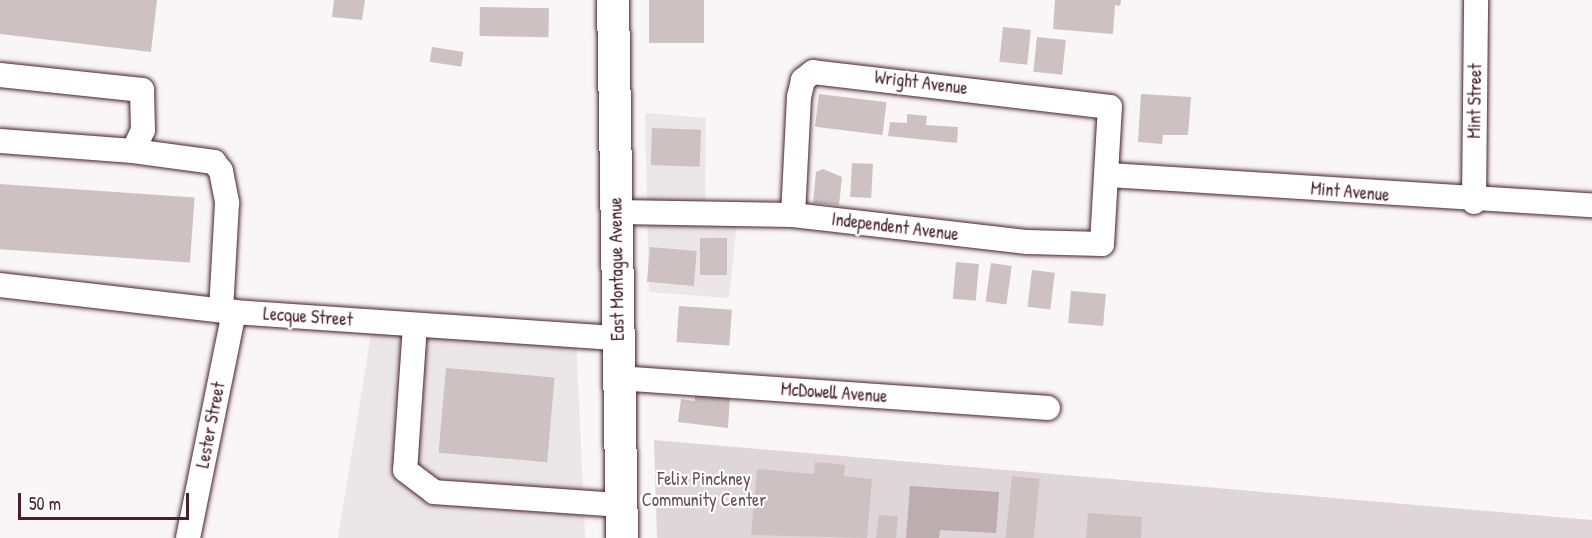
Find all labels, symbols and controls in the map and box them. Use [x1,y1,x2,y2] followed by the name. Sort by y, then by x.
[1464,63,1486,139] street label: Mint Street
[873,67,969,99] street label: Wright Avenue
[1310,178,1390,206] street label: Mint Avenue
[605,197,629,341] street label: East Montague Avenue
[830,208,960,246] street label: Independent Avenue
[263,303,353,331] street label: Lecque Street
[780,379,888,407] street label: McDowell Avenue
[192,380,230,470] street label: Lester Street
[642,469,766,512] park label: Felix Pinckney Community Center
[21,481,192,519] scale bar
[29,491,61,516] text: 50 m

